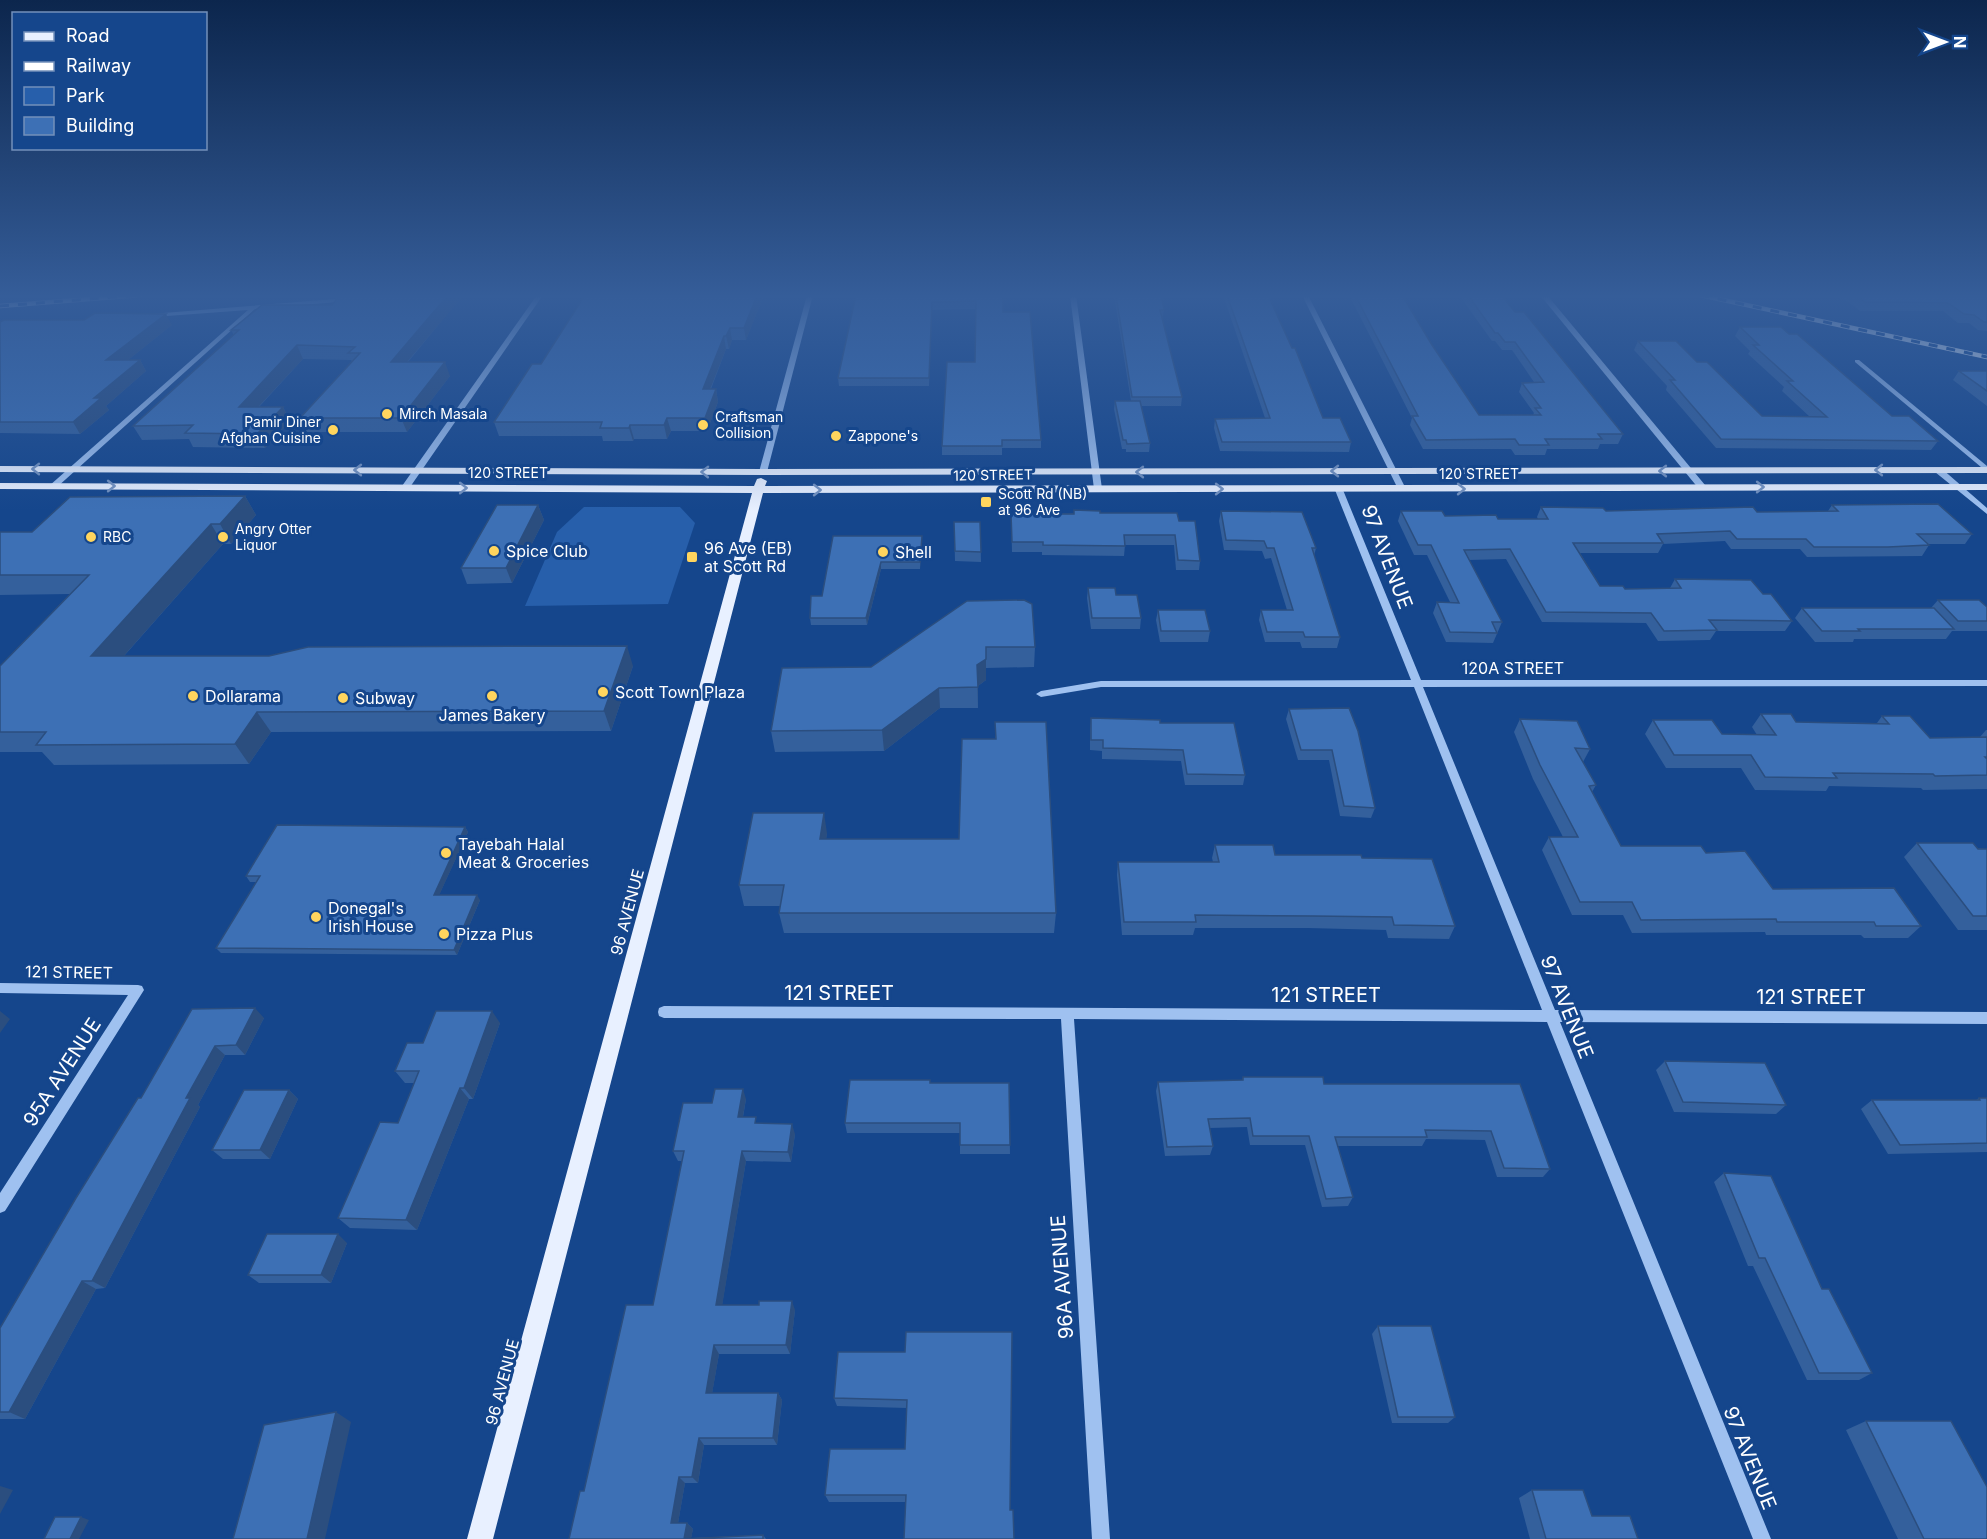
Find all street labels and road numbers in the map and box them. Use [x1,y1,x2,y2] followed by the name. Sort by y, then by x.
[468,464,548,481] street label: 120 STREET
[953,465,1033,484] street label: 120 STREET
[1439,465,1519,482] street label: 120 STREET
[1356,502,1418,612] street label: 97 AVENUE
[1462,658,1564,678] street label: 120A STREET
[606,867,648,957] street label: 96 AVENUE
[1535,952,1599,1062] street label: 97 AVENUE
[25,961,113,983] street label: 121 STREET
[784,981,894,1005] street label: 121 STREET
[1271,983,1381,1007] street label: 121 STREET
[1756,985,1866,1009] street label: 121 STREET
[18,1013,106,1131] street label: 95A AVENUE
[1046,1214,1078,1340] street label: 96A AVENUE
[481,1337,523,1427] street label: 96 AVENUE
[1718,1403,1782,1513] street label: 97 AVENUE

